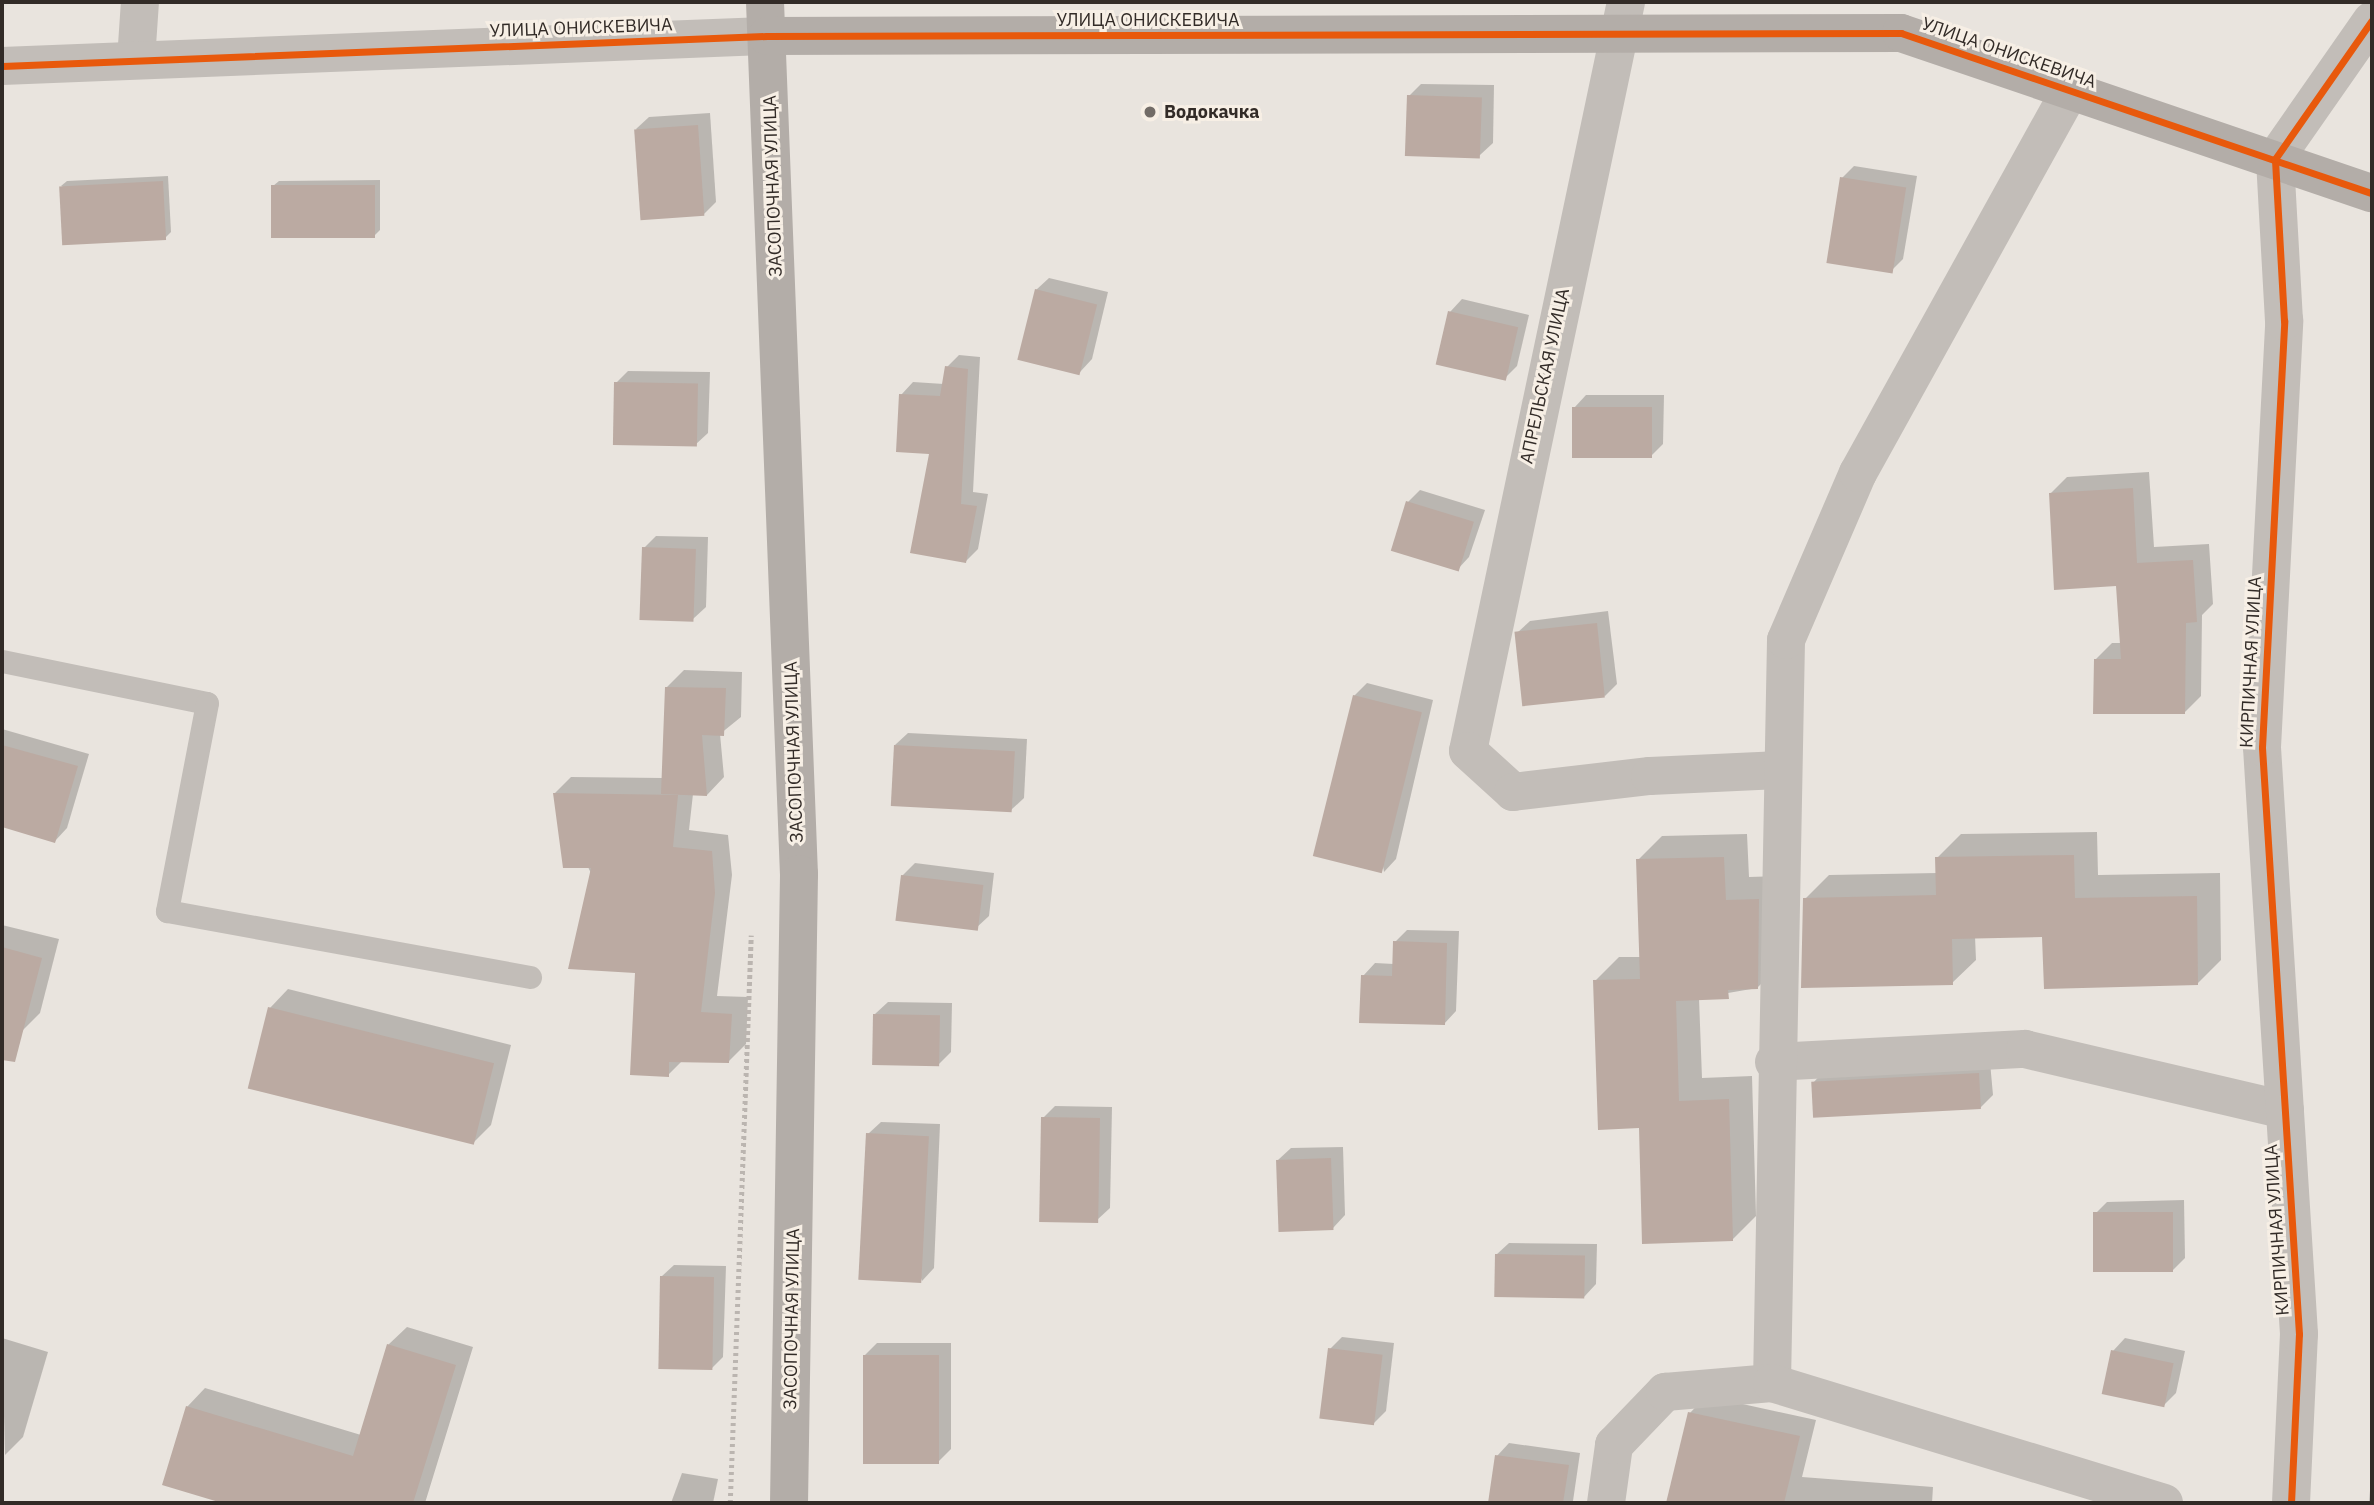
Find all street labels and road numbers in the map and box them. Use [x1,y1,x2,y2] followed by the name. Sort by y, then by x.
[1056,9,1240,31] street label: УЛИЦА ОНИСКЕВИЧА
[1919,13,2099,93] street label: УЛИЦА ОНИСКЕВИЧА
[489,14,673,42] street label: УЛИЦА ОНИСКЕВИЧА
[759,95,787,277] street label: ЗАСОПОЧНАЯ УЛИЦА
[1516,286,1574,466] street label: АПРЕЛЬСКАЯ УЛИЦА
[2236,576,2266,748] street label: КИРПИЧНАЯ УЛИЦА
[780,661,808,843] street label: ЗАСОПОЧНАЯ УЛИЦА
[2260,1143,2294,1317] street label: КИРПИЧНАЯ УЛИЦА
[780,1228,804,1410] street label: ЗАСОПОЧНАЯ УЛИЦА

